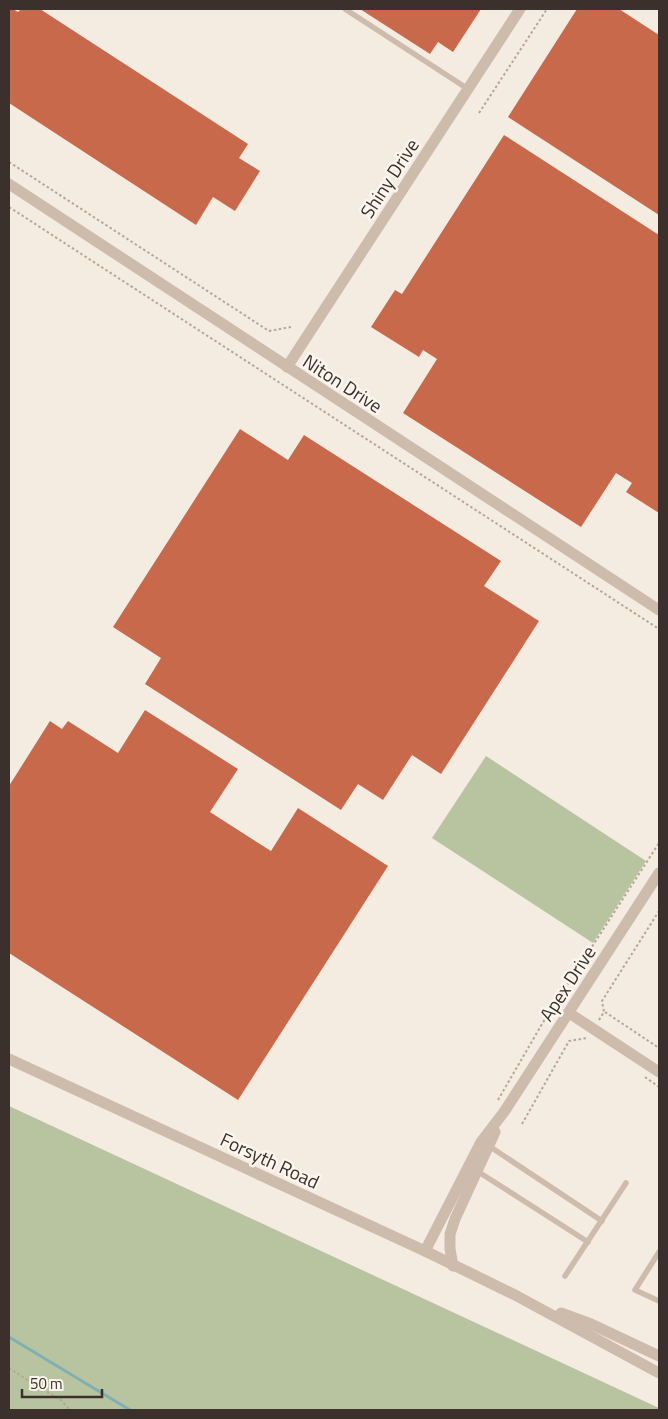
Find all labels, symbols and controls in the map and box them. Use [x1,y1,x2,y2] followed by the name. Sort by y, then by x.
[352,133,426,223] street label: Shiny Drive
[298,346,388,420] street label: Niton Drive
[532,939,602,1027] street label: Apex Drive
[216,1124,324,1196] street label: Forsyth Road
[22,1366,102,1398] scale bar
[30,1372,63,1395] text: 50 m

